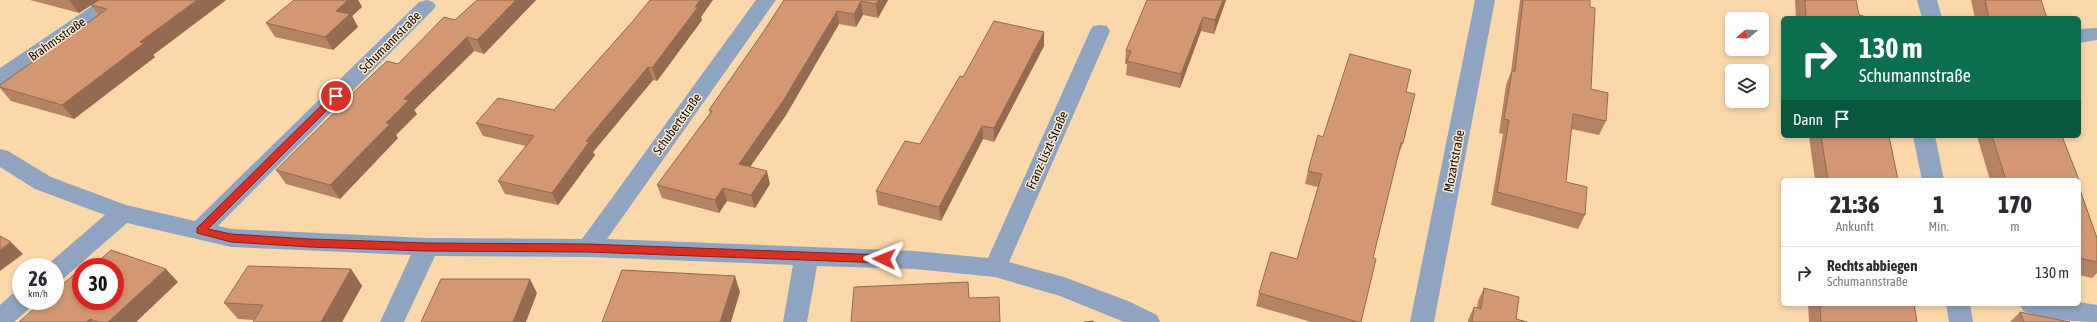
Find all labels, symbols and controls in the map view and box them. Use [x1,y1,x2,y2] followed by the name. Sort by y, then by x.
[356,8,424,76] street label: Schumannstraße
[1725,12,1769,56] north arrow
[1725,12,1769,108] map controls
[26,14,88,64] street label: Brahmsstraße
[1793,32,1845,84] icon: right
[1859,32,1922,64] text: 130 m
[1725,64,1769,108] button: layers
[1859,65,1971,86] text: Schumannstraße
[319,79,353,113] pin
[325,85,347,107] icon: arrive
[650,90,704,158] street label: Schubertstraße
[1831,108,1853,130] icon: arrive
[1023,109,1071,191] street label: Franz-Liszt-Straße
[1793,111,1823,128] text: Dann
[1441,129,1467,193] street label: Mozartstraße
[1830,191,1880,218] text: 21:36
[1933,191,1944,218] text: 1
[1998,191,2032,218] text: 170
[1836,219,1874,234] text: Ankunft
[1929,219,1949,234] text: Min.
[2010,219,2020,234] text: m
[863,238,905,280] position arrow
[1827,257,1917,274] text: Rechts abbiegen
[72,258,124,310] speed limit sign: 30
[1793,262,1815,284] icon: right
[2035,264,2069,281] text: 130 m
[29,267,47,290] text: 26
[1827,274,1908,289] text: Schumannstraße
[28,288,48,299] text: km/h

